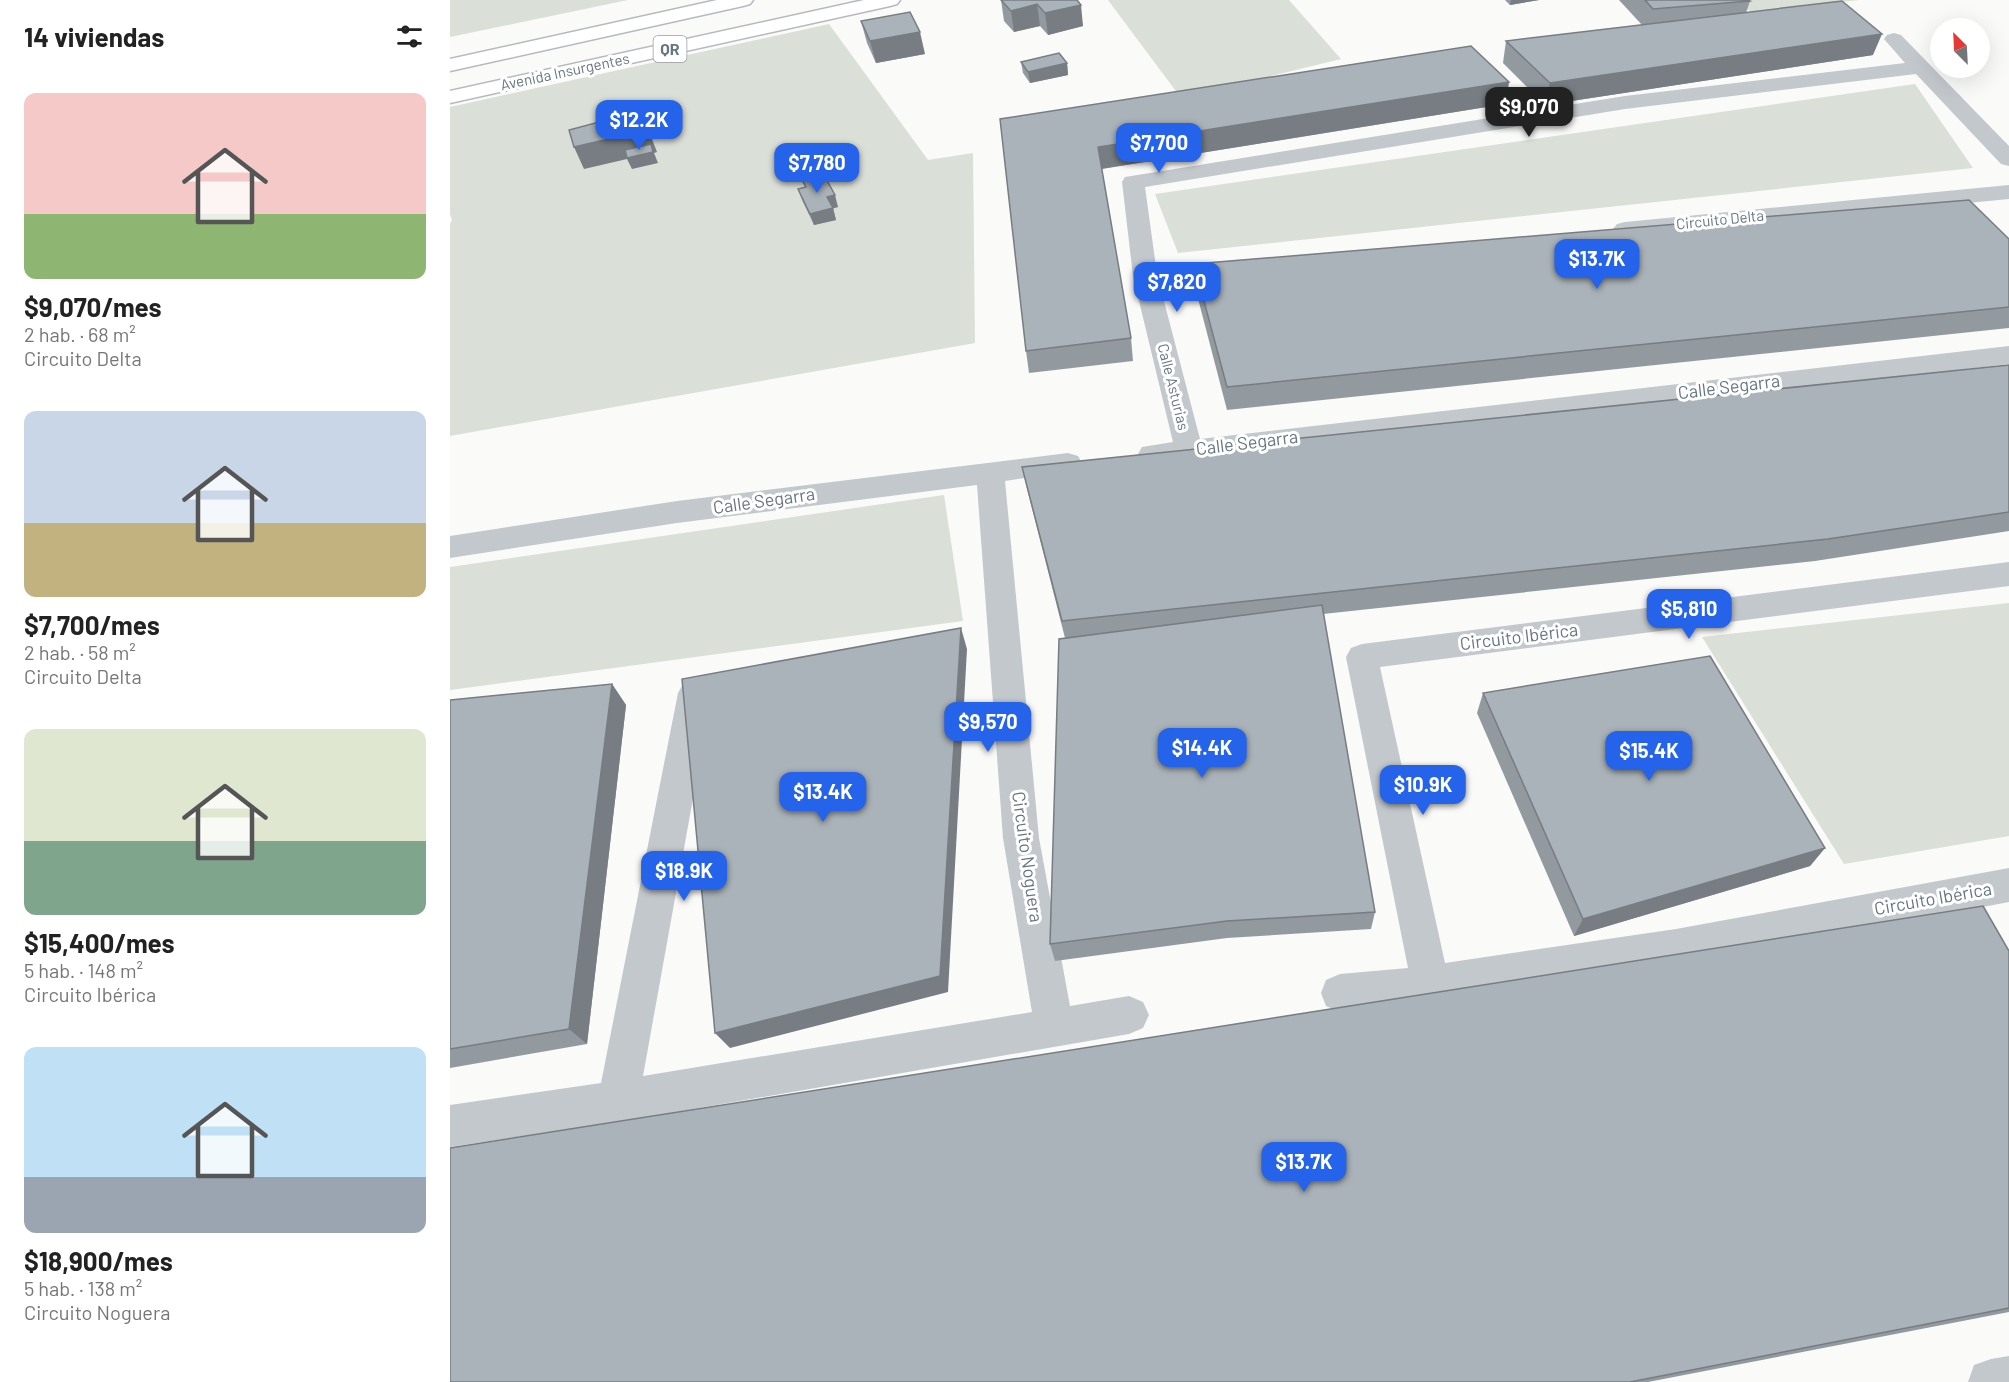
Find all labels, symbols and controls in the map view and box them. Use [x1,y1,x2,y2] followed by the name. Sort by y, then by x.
[1930,18,1990,78] north arrow
[1930,18,1990,78] map controls
[393,20,426,53] icon: filters
[24,21,164,52] text: 14 viviendas
[654,36,686,62] road number: QR
[499,49,631,93] street label: Avenida Insurgentes
[1480,87,1578,138] pin: $9,070
[1499,94,1559,118] text: $9,070
[590,100,688,151] pin: $12.2K
[610,107,668,131] text: $12.2K
[1110,123,1208,174] pin: $7,700
[1130,130,1188,154] text: $7,700
[171,132,279,240] icon: home
[768,143,866,194] pin: $7,780
[788,150,846,174] text: $7,780
[1675,205,1765,233] street label: Circuito Delta
[1548,239,1646,290] pin: $13.7K
[1568,246,1626,270] text: $13.7K
[1128,262,1226,313] pin: $7,820
[1148,269,1206,293] text: $7,820
[24,291,162,322] text: $9,070/mes
[24,322,136,346] text: 2 hab. · 68 m²
[1155,342,1193,432] street label: Calle Asturias
[24,346,142,370] text: Circuito Delta
[1677,369,1781,403] street label: Calle Segarra
[1195,425,1299,459] street label: Calle Segarra
[171,450,279,558] icon: home
[711,482,816,518] street label: Calle Segarra
[1640,589,1738,640] pin: $5,810
[1661,596,1717,620] text: $5,810
[24,609,160,640] text: $7,700/mes
[1459,618,1579,654] street label: Circuito Ibérica
[24,640,136,664] text: 2 hab. · 58 m²
[24,664,142,688] text: Circuito Delta
[939,702,1037,753] pin: $9,570
[958,709,1018,733] text: $9,570
[1153,728,1251,779] pin: $14.4K
[1600,731,1698,782] pin: $15.4K
[1172,735,1232,759] text: $14.4K
[1619,738,1679,762] text: $15.4K
[1374,765,1472,816] pin: $10.9K
[171,768,279,876] icon: home
[774,772,872,823] pin: $13.4K
[1394,772,1452,796] text: $10.9K
[793,779,853,803] text: $13.4K
[1008,790,1048,924] street label: Circuito Noguera
[635,851,733,902] pin: $18.9K
[655,858,713,882] text: $18.9K
[1872,877,1993,919] street label: Circuito Ibérica
[24,927,175,958] text: $15,400/mes
[24,958,143,982] text: 5 hab. · 148 m²
[24,982,156,1006] text: Circuito Ibérica
[171,1086,279,1194] icon: home
[1255,1142,1353,1193] pin: $13.7K
[1275,1149,1333,1173] text: $13.7K
[24,1245,173,1276] text: $18,900/mes
[24,1276,142,1300] text: 5 hab. · 138 m²
[24,1300,170,1324] text: Circuito Noguera

